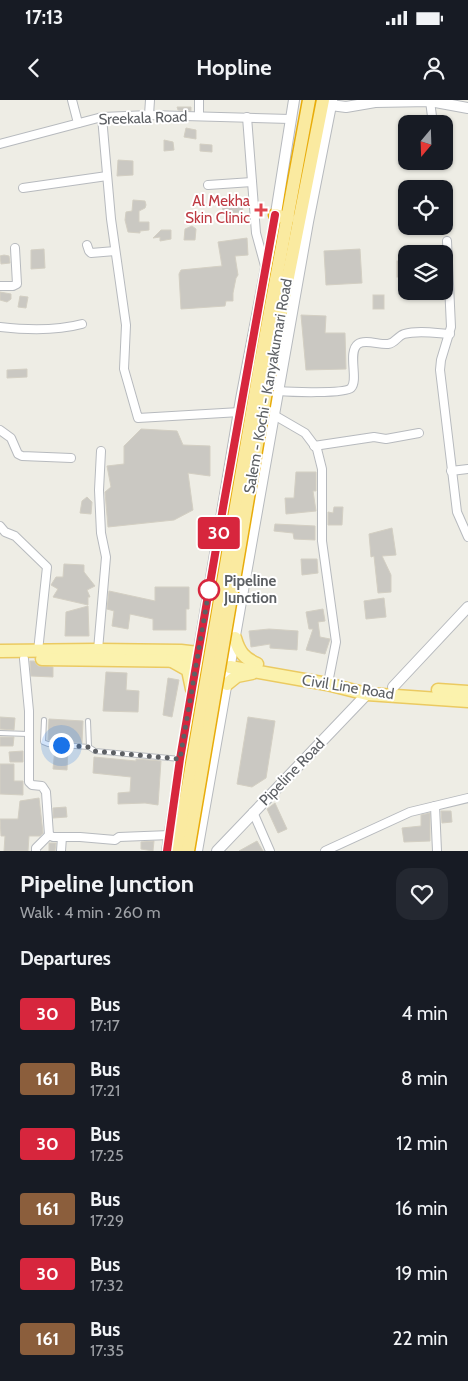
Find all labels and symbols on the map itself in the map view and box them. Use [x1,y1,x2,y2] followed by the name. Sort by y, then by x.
[98,107,188,129] street label: Sreekala Road
[398,115,452,170] north arrow
[185,192,251,227] place label: Al Mekha Skin Clinic
[254,203,268,217] marker: Al Mekha Skin Clinic
[240,277,296,495] street label: Salem - Kochi - Kanyakumari Road
[196,517,242,549] line badge: 30
[223,572,277,607] place label: Pipeline Junction
[198,579,220,601] marker: Pipeline Junction
[301,671,395,703] street label: Civil Line Road
[49,733,74,758] your location
[256,735,328,809] street label: Pipeline Road

